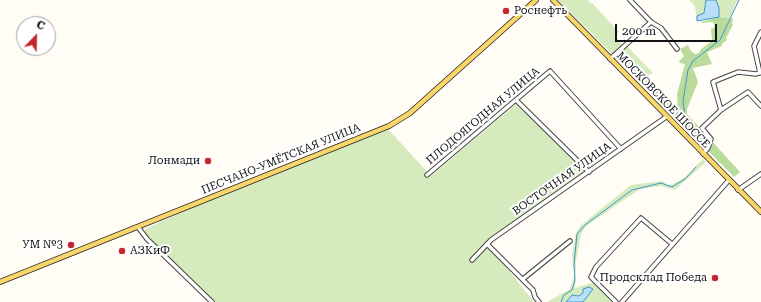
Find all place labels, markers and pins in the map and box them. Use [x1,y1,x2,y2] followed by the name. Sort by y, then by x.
[514,4,567,18] place label: Роснефть
[501,6,511,16] marker: Роснефть
[148,154,200,168] place label: Лонмади
[203,156,213,166] marker: Лонмади
[22,238,63,252] place label: УМ №3
[66,240,76,250] marker: УМ №3
[130,244,170,258] place label: АЗКиФ
[117,246,127,256] marker: АЗКиФ
[600,271,707,285] place label: Продсклад Победа
[710,273,720,283] marker: Продсклад Победа

